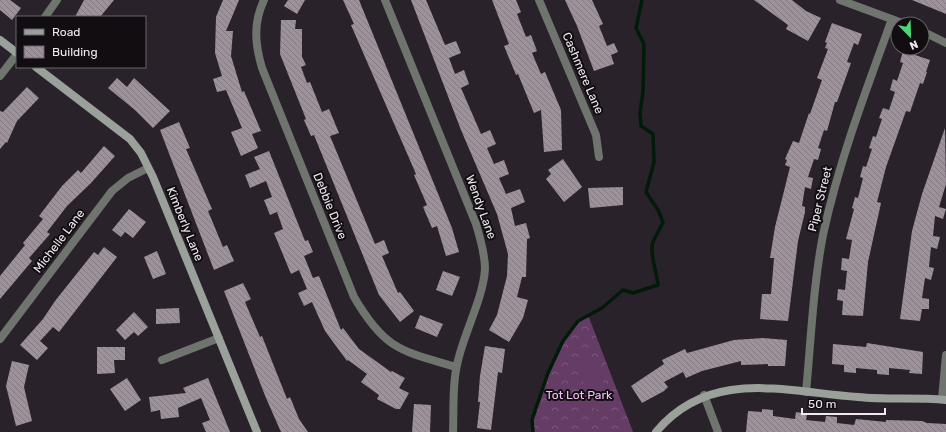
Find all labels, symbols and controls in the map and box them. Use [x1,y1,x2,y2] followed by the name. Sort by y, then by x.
[16,16,146,68] legend
[890,16,930,56] north arrow
[52,25,80,39] text: Road
[560,30,607,116] street label: Cashmere Lane
[907,37,920,52] text: N
[52,45,98,59] text: Building
[805,165,835,233] street label: Piper Street
[310,171,350,242] street label: Debbie Drive
[463,173,499,241] street label: Wendy Lane
[164,185,206,263] street label: Kimberly Lane
[31,206,88,276] street label: Michelle Lane
[546,388,613,402] park label: Tot Lot Park
[802,390,885,416] scale bar
[808,397,836,411] text: 50 m

